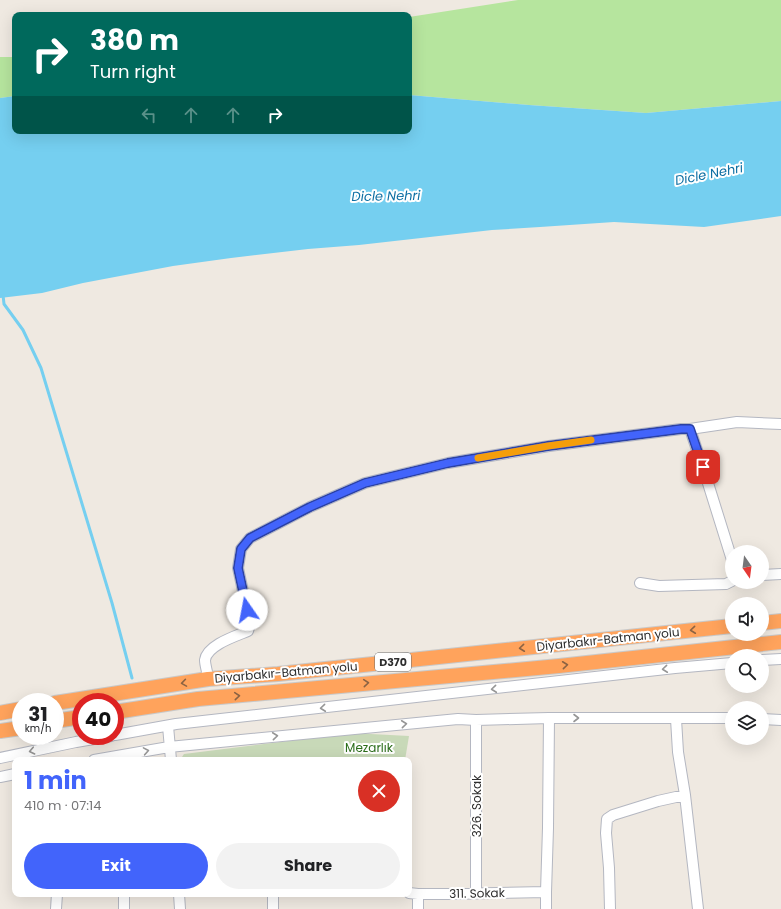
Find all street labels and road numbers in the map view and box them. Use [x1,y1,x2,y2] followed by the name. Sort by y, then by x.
[536,623,680,655] street label: Diyarbakır-Batman yolu
[375,653,411,671] road number: D370
[214,657,358,687] street label: Diyarbakır-Batman yolu
[468,774,485,837] street label: 326. Sokak
[449,884,506,902] street label: 311. Sokak

